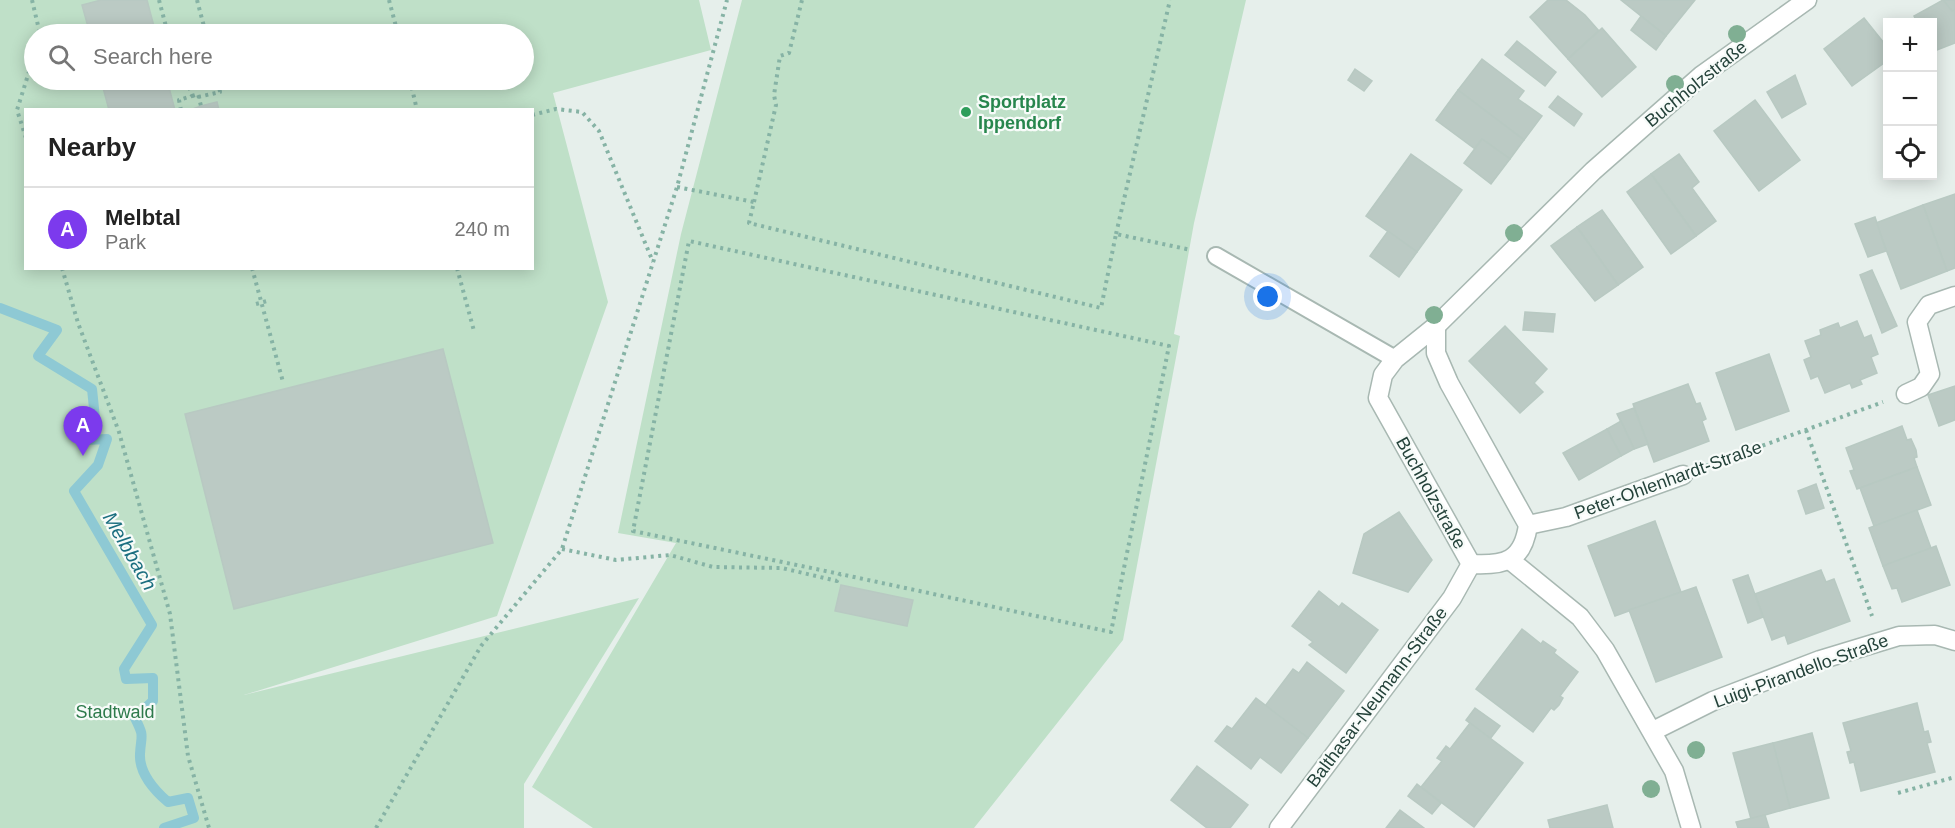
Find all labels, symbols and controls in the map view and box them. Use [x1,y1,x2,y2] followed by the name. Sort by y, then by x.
[1883,18,1937,180] map controls
[1883,18,1937,72] button: +
[24,24,534,90] search box
[1641,37,1751,131] street label: Buchholzstraße
[45,41,78,74] icon: search
[93,44,213,69] text: Search here
[1883,72,1937,126] button: −
[978,92,1066,133] place label: Sportplatz Ippendorf
[959,105,973,119] marker: Sportplatz Ippendorf
[1883,126,1937,180] button: locate
[48,132,136,162] text: Nearby
[105,205,181,230] text: Melbtal
[60,218,75,240] text: A
[454,218,510,240] text: 240 m
[105,231,146,253] text: Park
[1253,282,1282,311] your location
[64,406,103,456] pin: A
[1392,433,1470,553] street label: Buchholzstraße
[1572,437,1764,523] street label: Peter-Ohlenhardt-Straße
[99,508,161,594] water label: Melbbach
[1303,603,1451,791] street label: Balthasar-Neumann-Straße
[1711,630,1891,712] street label: Luigi-Pirandello-Straße
[75,702,155,722] park label: Stadtwald

